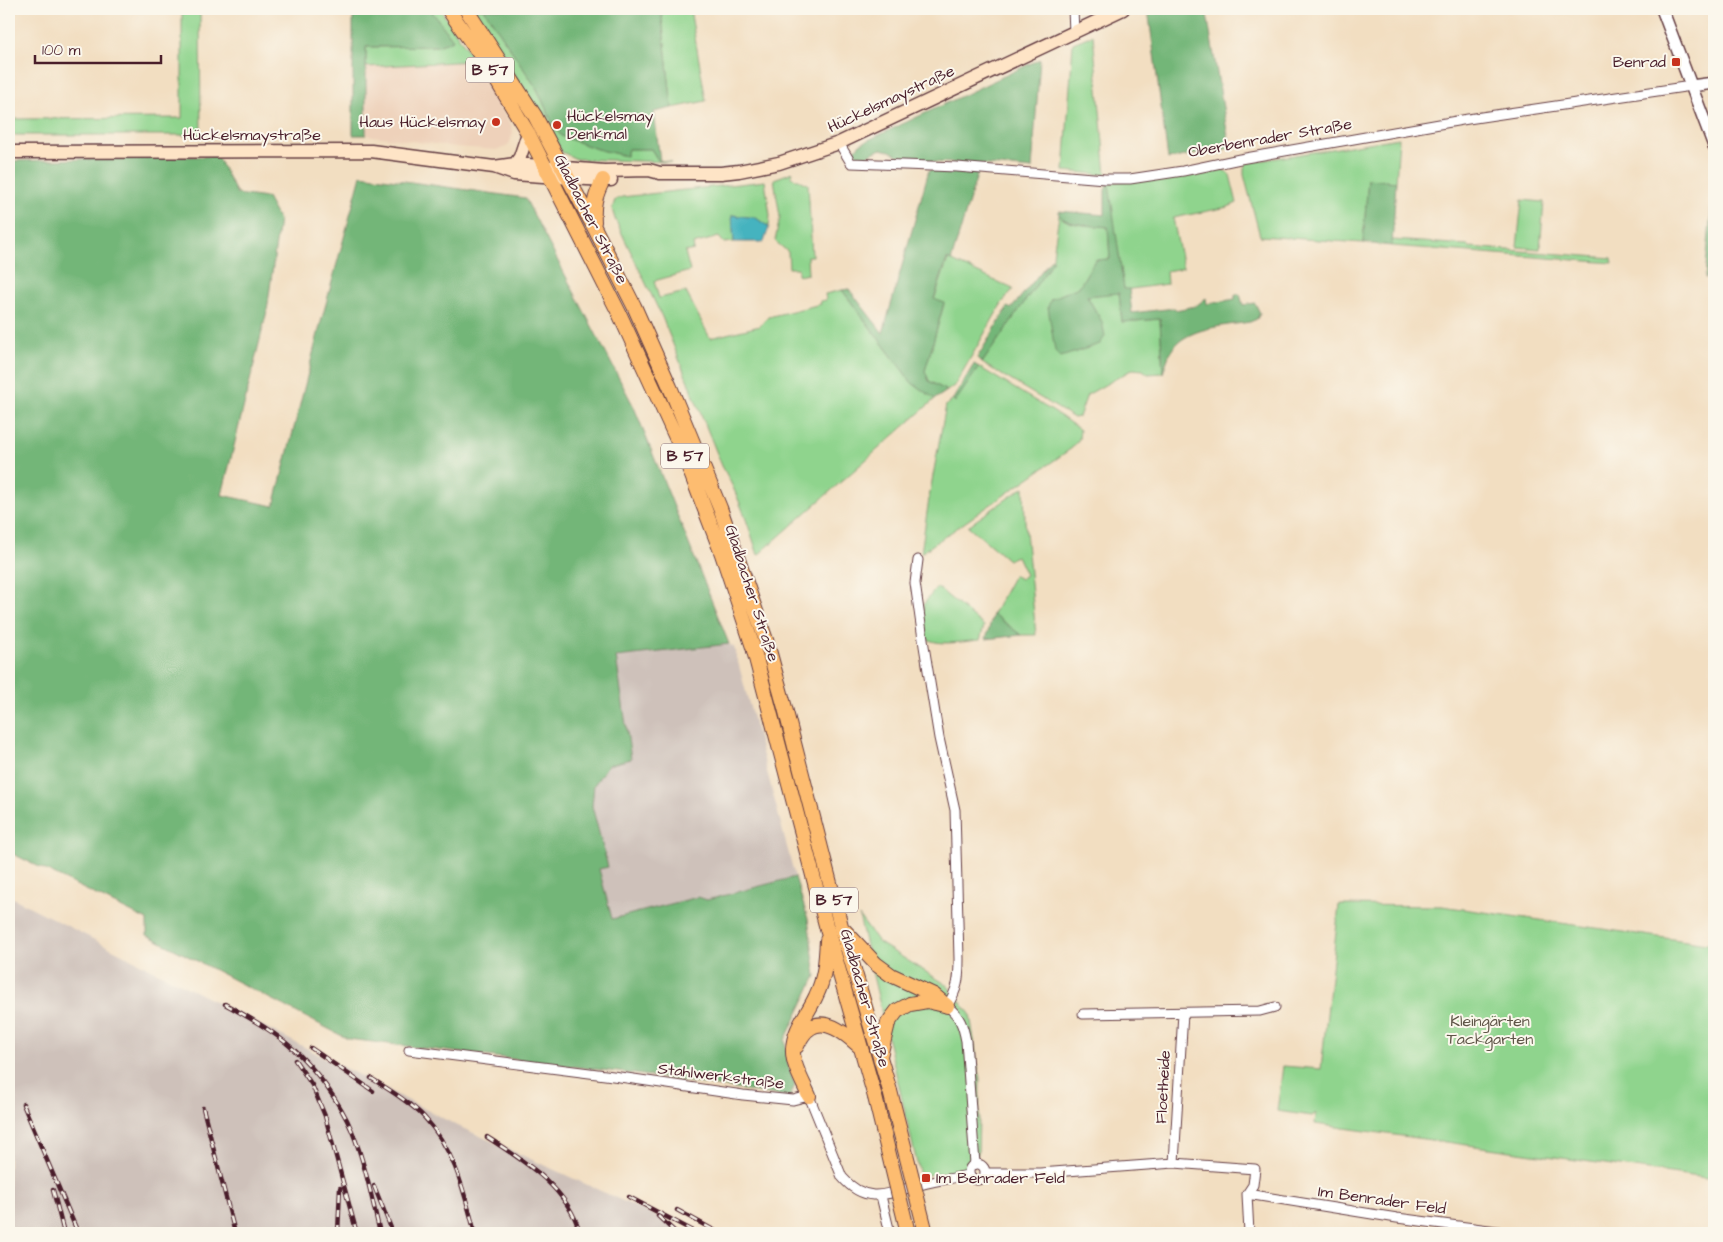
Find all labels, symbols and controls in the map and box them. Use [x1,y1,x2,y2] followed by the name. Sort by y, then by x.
[35,32,161,64] scale bar
[42,40,81,61] text: 100 m
[1613,51,1666,73] place label: Benrad
[1670,56,1682,68] marker: Benrad
[466,58,514,82] road number: B 57
[824,60,959,139] street label: Hückelsmaystraße
[567,105,654,145] place label: Hückelsmay Denkmal
[359,111,486,134] place label: Haus Hückelsmay
[1187,113,1354,163] street label: Oberbenrader Straße
[490,116,502,128] marker: Haus Hückelsmay
[551,119,563,131] marker: Hückelsmay Denkmal
[183,124,321,147] street label: Hückelsmaystraße
[549,150,633,288] street label: Gladbacher Straße
[661,444,709,468] road number: B 57
[719,522,785,665] street label: Gladbacher Straße
[810,888,858,912] road number: B 57
[835,926,895,1070] street label: Gladbacher Straße
[1447,1010,1533,1051] park label: Kleingärten Tackgarten
[1150,1049,1176,1124] street label: Floetheide
[657,1057,786,1095] street label: Stahlwerkstraße
[936,1167,1065,1189] place label: Im Benrader Feld
[920,1172,932,1184] marker: Im Benrader Feld
[1317,1180,1447,1220] street label: Im Benrader Feld

